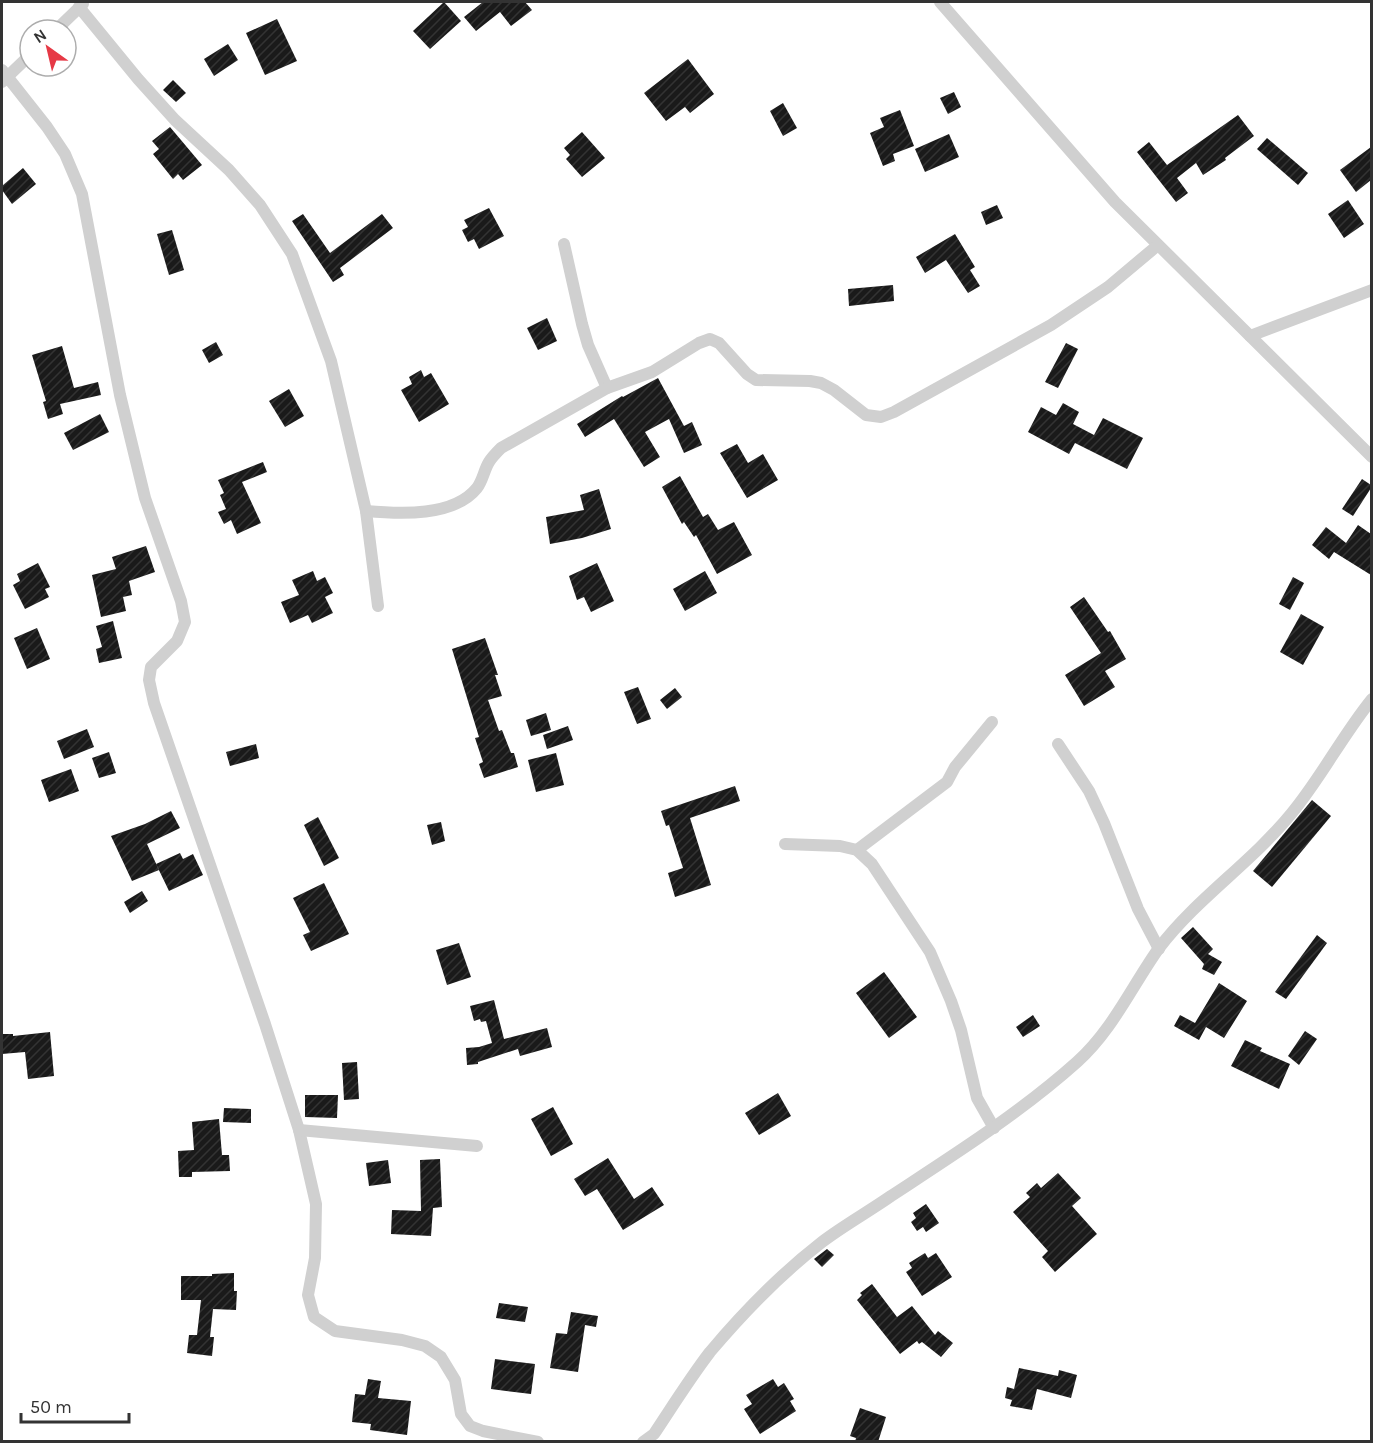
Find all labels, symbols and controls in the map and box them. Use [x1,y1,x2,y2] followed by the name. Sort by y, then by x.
[18,18,78,78] north arrow
[30,25,50,47] text: N
[21,1386,129,1424] scale bar
[30,1396,72,1418] text: 50 m

